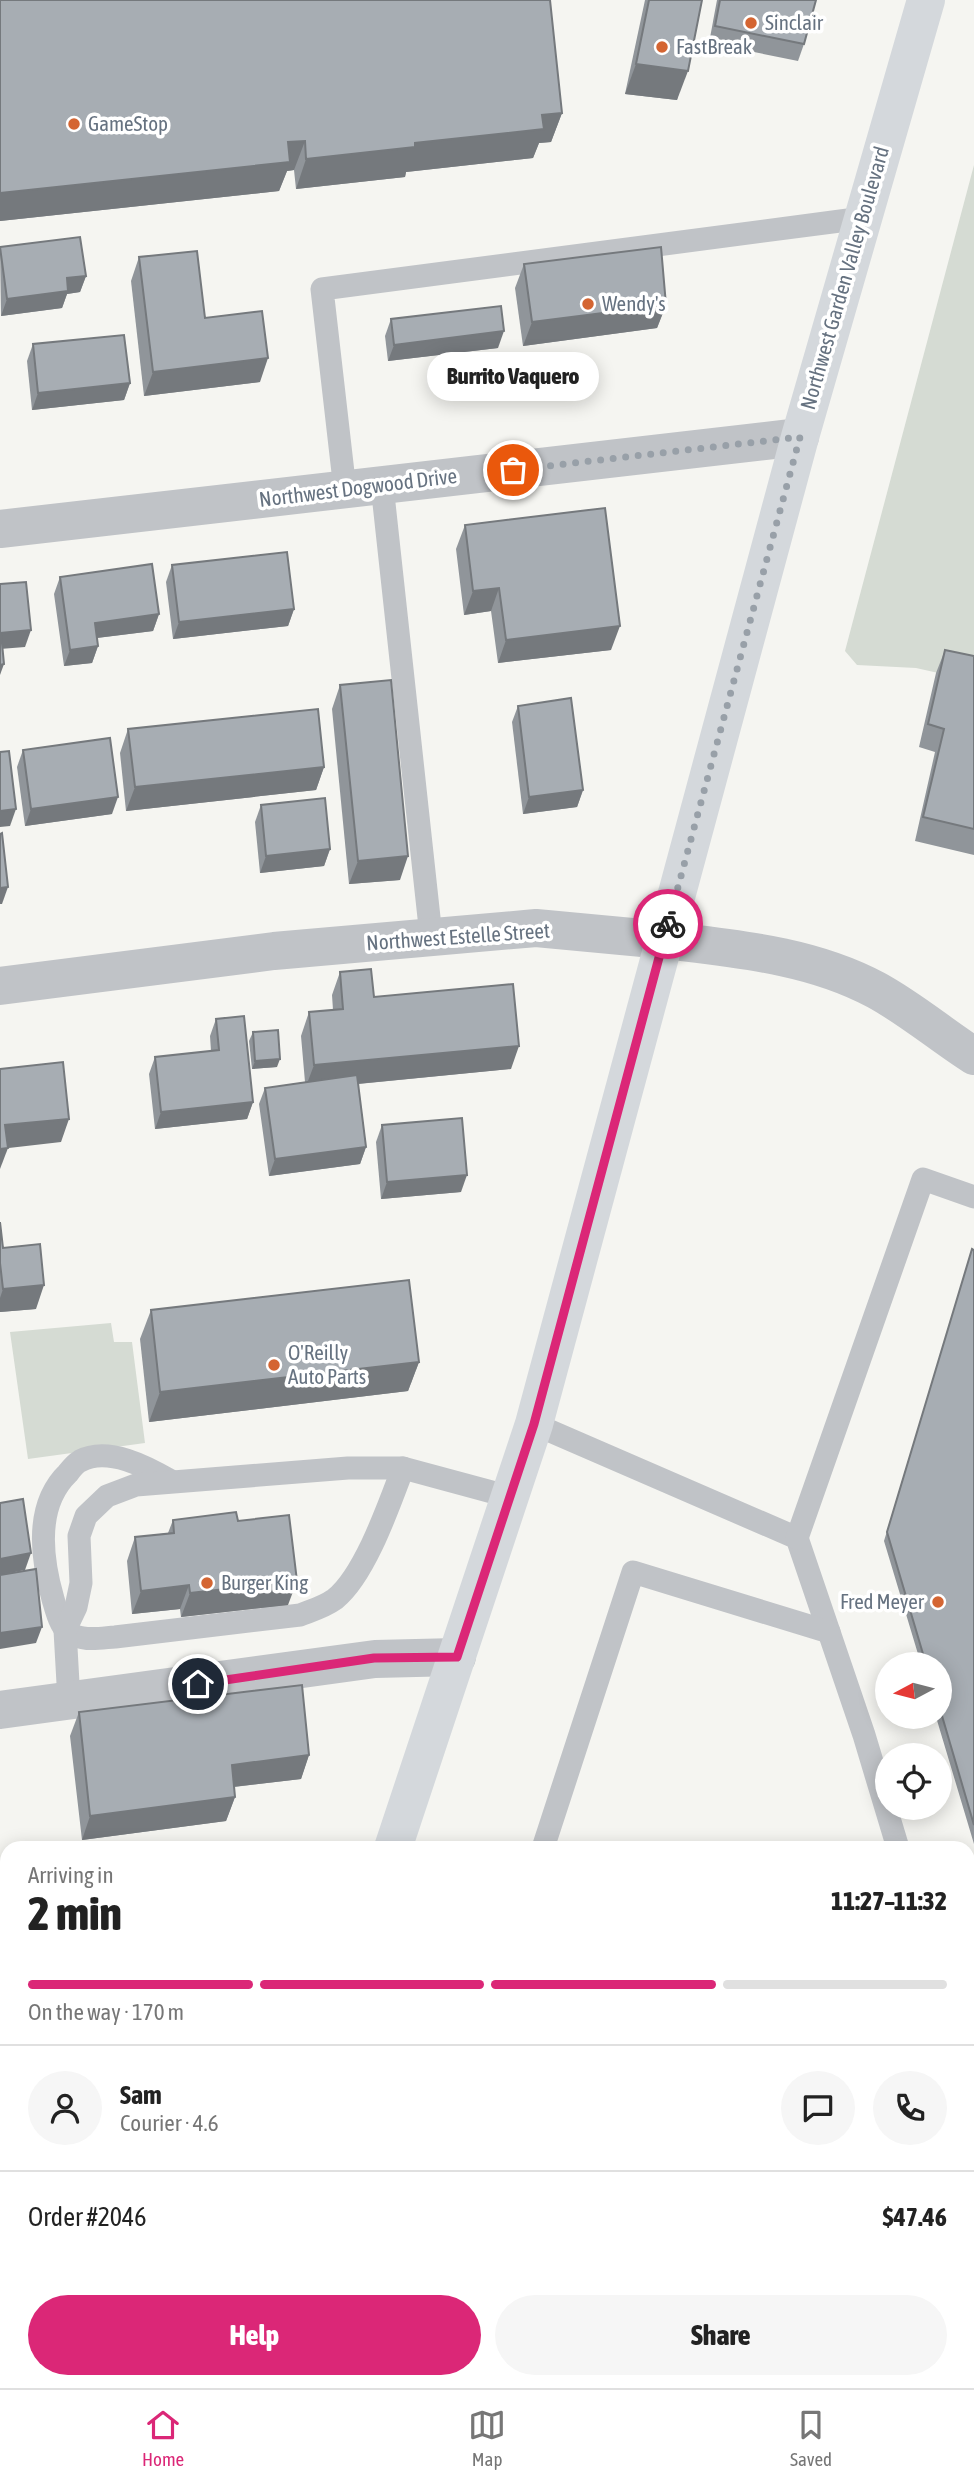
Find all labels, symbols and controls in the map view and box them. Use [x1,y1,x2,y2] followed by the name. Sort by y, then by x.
[765,10,824,34] place label: Sinclair
[743,15,759,31] marker: Sinclair
[676,34,752,58] place label: FastBreak
[654,39,670,55] marker: FastBreak
[88,111,168,135] place label: GameStop
[66,116,82,132] marker: GameStop
[795,143,893,412] street label: Northwest Garden Valley Boulevard
[602,291,666,315] place label: Wendy's
[580,296,596,312] marker: Wendy's
[427,351,599,400] callout: Burrito Vaquero
[447,363,579,389] text: Burrito Vaquero
[483,440,543,500] pin
[494,451,532,489] icon: bag
[258,463,458,511] street label: Northwest Dogwood Drive
[633,889,703,959] courier
[649,905,687,943] icon: bike
[365,918,550,954] street label: Northwest Estelle Street
[288,1340,366,1388] place label: O'Reilly Auto Parts
[266,1357,282,1373] marker: O'Reilly Auto Parts
[221,1570,308,1594] place label: Burger King
[199,1575,215,1591] marker: Burger King
[840,1589,925,1613] place label: Fred Meyer
[930,1594,946,1610] marker: Fred Meyer
[875,1652,952,1729] north arrow
[875,1652,952,1820] map controls
[168,1654,228,1714] pin
[179,1665,217,1703] icon: home
[875,1743,952,1820] button: locate
[28,1862,114,1888] text: Arriving in
[831,1886,947,1916] text: 11:27–11:32
[28,1887,122,1940] text: 2 min
[28,1999,184,2025] text: On the way · 170 m
[28,2071,102,2145] button: person
[781,2071,855,2145] button: chat
[873,2071,947,2145] button: phone
[120,2080,162,2110] text: Sam
[120,2110,219,2136] text: Courier · 4.6
[28,2202,147,2232] text: Order #2046
[883,2202,947,2232] text: $47.46
[28,2295,481,2375] button: Help
[495,2295,947,2375] button: Share
[142,2406,184,2470] tab: Home
[468,2406,506,2470] tab: Map
[790,2406,832,2470] tab: Saved

